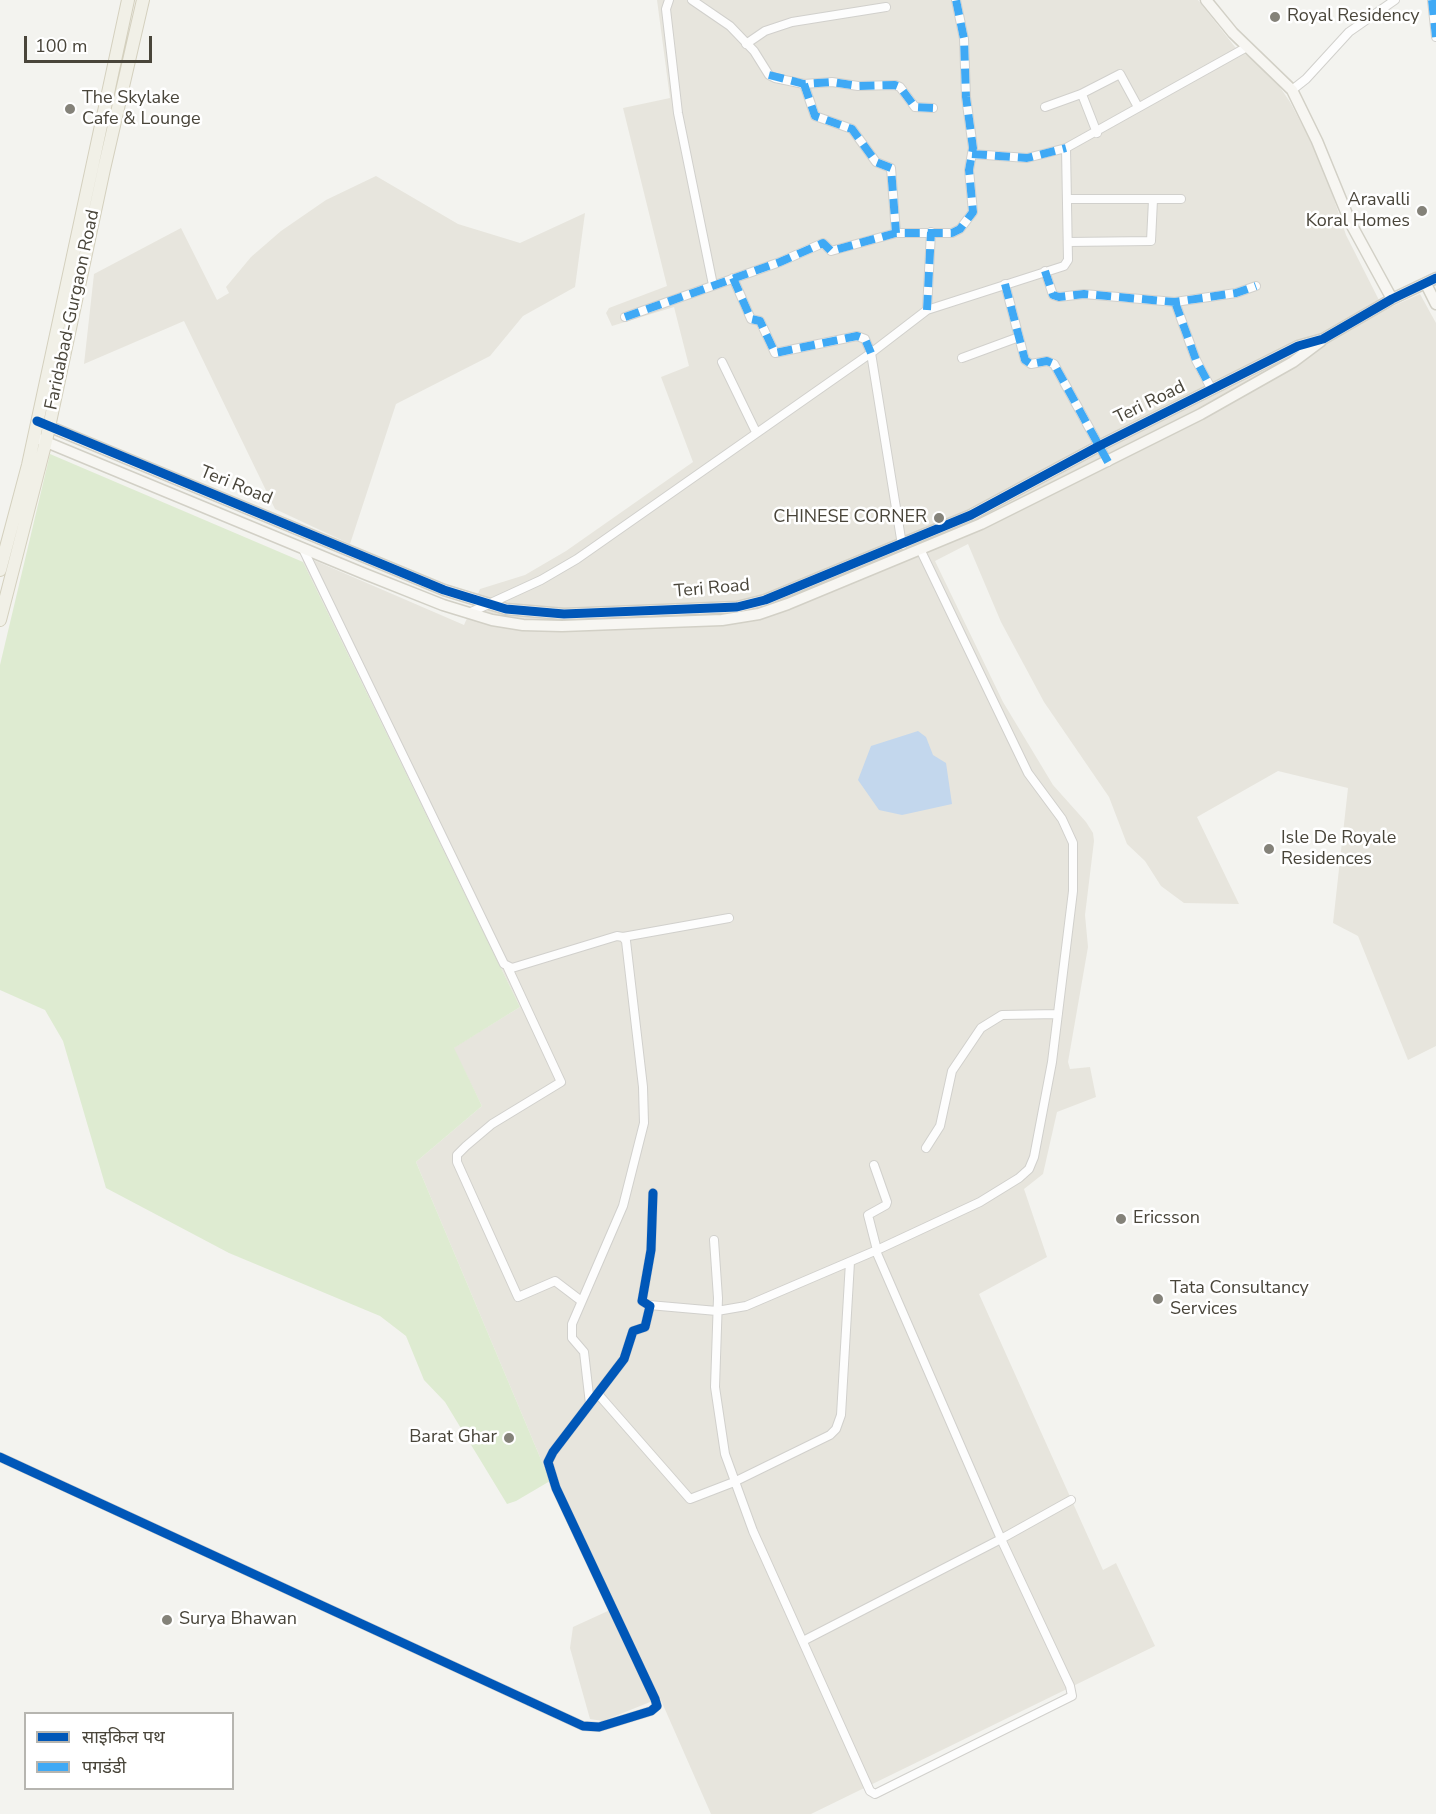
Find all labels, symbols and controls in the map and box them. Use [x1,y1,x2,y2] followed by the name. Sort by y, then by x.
[1287,6,1419,28] place label: Royal Residency
[1268,10,1282,24] marker: Royal Residency
[27,24,154,62] scale bar
[35,34,87,58] text: 100 m
[82,88,201,130] place label: The Skylake Cafe & Lounge
[63,102,77,116] marker: The Skylake Cafe & Lounge
[1306,190,1410,232] place label: Aravalli Koral Homes
[1415,204,1429,218] marker: Aravalli Koral Homes
[41,208,105,412] street label: Faridabad-Gurgaon Road
[1111,377,1189,429] street label: Teri Road
[197,462,275,510] street label: Teri Road
[773,507,927,529] place label: CHINESE CORNER
[932,511,946,525] marker: CHINESE CORNER
[673,575,751,603] street label: Teri Road
[1281,828,1396,870] place label: Isle De Royale Residences
[1262,842,1276,856] marker: Isle De Royale Residences
[1133,1208,1200,1230] place label: Ericsson
[1114,1212,1128,1226] marker: Ericsson
[1170,1278,1309,1320] place label: Tata Consultancy Services
[1151,1292,1165,1306] marker: Tata Consultancy Services
[409,1427,497,1449] place label: Barat Ghar
[502,1431,516,1445] marker: Barat Ghar
[179,1609,297,1631] place label: Surya Bhawan
[160,1613,174,1627] marker: Surya Bhawan
[24,1712,234,1790] legend
[82,1725,165,1749] text: साइकिल पथ
[82,1755,126,1779] text: पगडंडी

